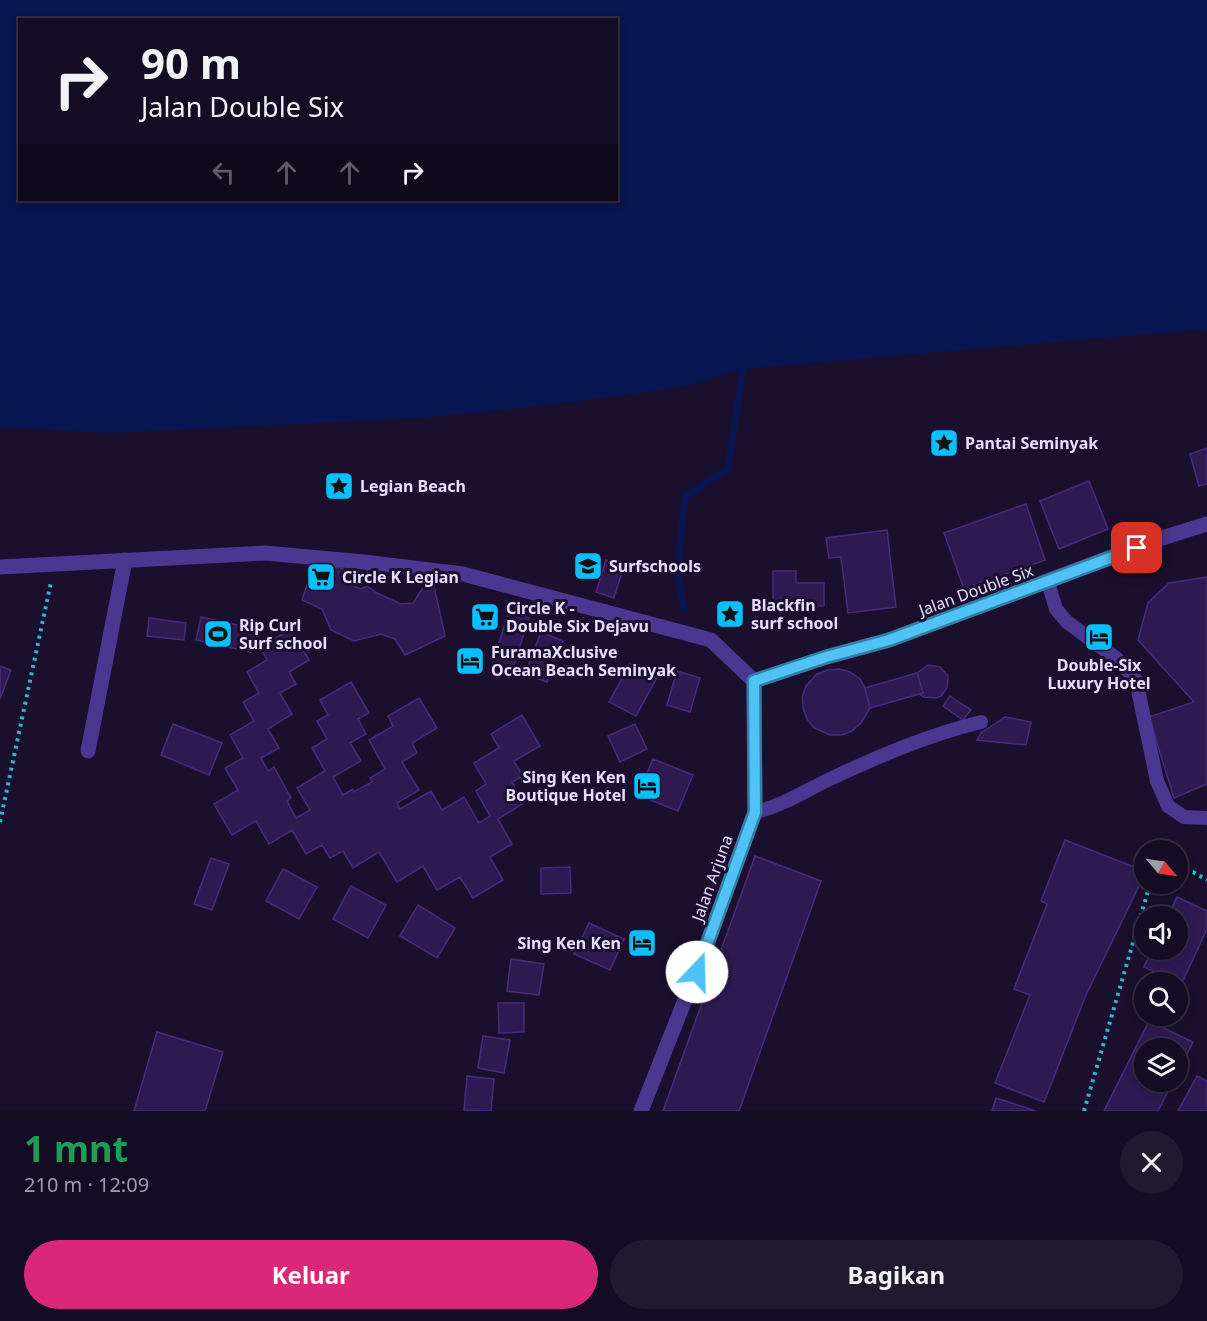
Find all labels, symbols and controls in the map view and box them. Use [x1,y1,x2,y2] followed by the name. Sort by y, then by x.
[141,34,241,91] text: 90 m
[42,42,120,120] icon: right
[141,88,344,125] text: Jalan Double Six
[207,156,240,189] icon: left
[270,156,303,189] icon: ahead
[333,156,366,189] icon: ahead
[396,156,429,189] icon: right
[928,427,960,459] place icon: Pantai Seminyak
[965,432,1098,454] place label: Pantai Seminyak
[323,470,355,502] place icon: Legian Beach
[360,475,466,497] place label: Legian Beach
[1111,522,1162,573] pin
[1120,531,1153,564] icon: arrive
[572,550,604,582] school or university icon: Surfschools
[609,555,701,577] place label: Surfschools
[914,559,1037,622] street label: Jalan Double Six
[305,561,337,593] supermarket icon: Circle K Legian
[342,566,459,588] place label: Circle K Legian
[751,594,838,634] place label: Blackfin surf school
[506,597,649,637] place label: Circle K - Double Six Dejavu
[714,598,746,630] place icon: Blackfin surf school
[469,601,501,633] supermarket icon: Circle K - Double Six Dejavu
[239,614,327,654] place label: Rip Curl Surf school
[202,618,234,650] sports icon: Rip Curl Surf school
[1083,621,1115,653] hotel icon: Double-Six Luxury Hotel
[491,641,676,681] place label: FuramaXclusive Ocean Beach Seminyak
[454,645,486,677] hotel icon: FuramaXclusive Ocean Beach Seminyak
[1048,654,1150,694] place label: Double-Six Luxury Hotel
[506,766,626,806] place label: Sing Ken Ken Boutique Hotel
[631,770,663,802] hotel icon: Sing Ken Ken Boutique Hotel
[686,832,738,926] street label: Jalan Arjuna
[1134,840,1188,894] north arrow
[1134,840,1188,1092] map controls
[1134,906,1188,960] button: sound
[626,927,658,959] hotel icon: Sing Ken Ken
[517,932,621,954] place label: Sing Ken Ken
[665,940,729,1004] position arrow
[1134,972,1188,1026] button: search
[1134,1038,1188,1092] button: layers
[24,1124,128,1173] text: 1 mnt
[1120,1131,1183,1194] button: close
[24,1171,149,1198] text: 210 m · 12:09
[24,1240,598,1309] button: Keluar
[610,1240,1183,1309] button: Bagikan

